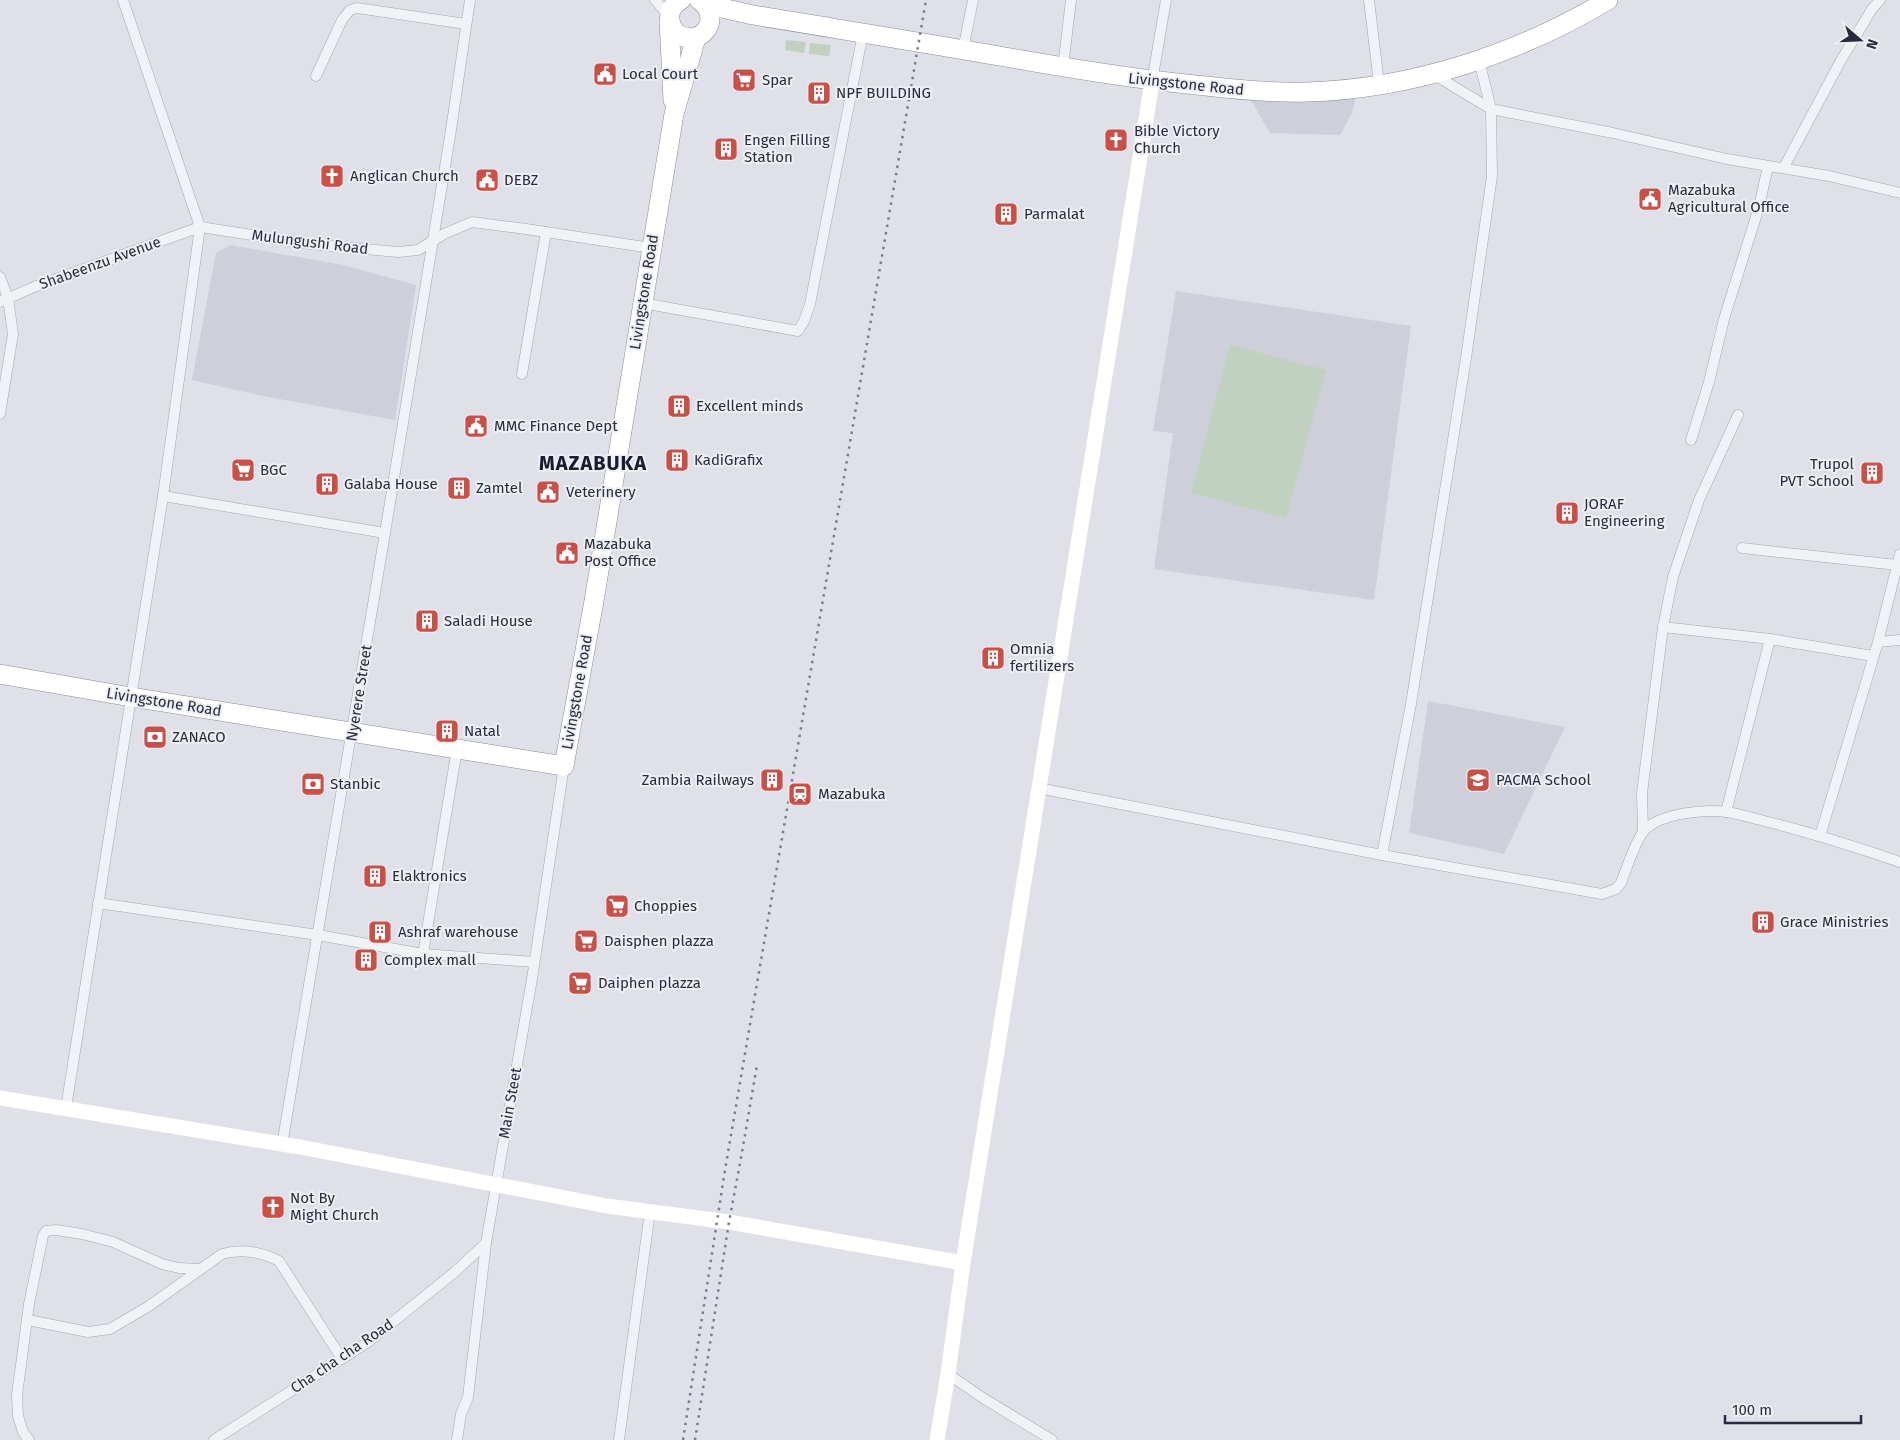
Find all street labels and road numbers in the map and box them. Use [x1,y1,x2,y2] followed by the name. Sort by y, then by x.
[1127,69,1245,99] street label: Livingstone Road
[251,226,369,258] street label: Mulungushi Road
[37,233,163,293] street label: Shabeenzu Avenue
[626,233,662,351] street label: Livingstone Road
[558,633,596,751] street label: Livingstone Road
[342,643,376,743] street label: Nyerere Street
[105,684,223,720] street label: Livingstone Road
[495,1065,525,1140] street label: Main Steet
[287,1315,397,1397] street label: Cha cha cha Road

